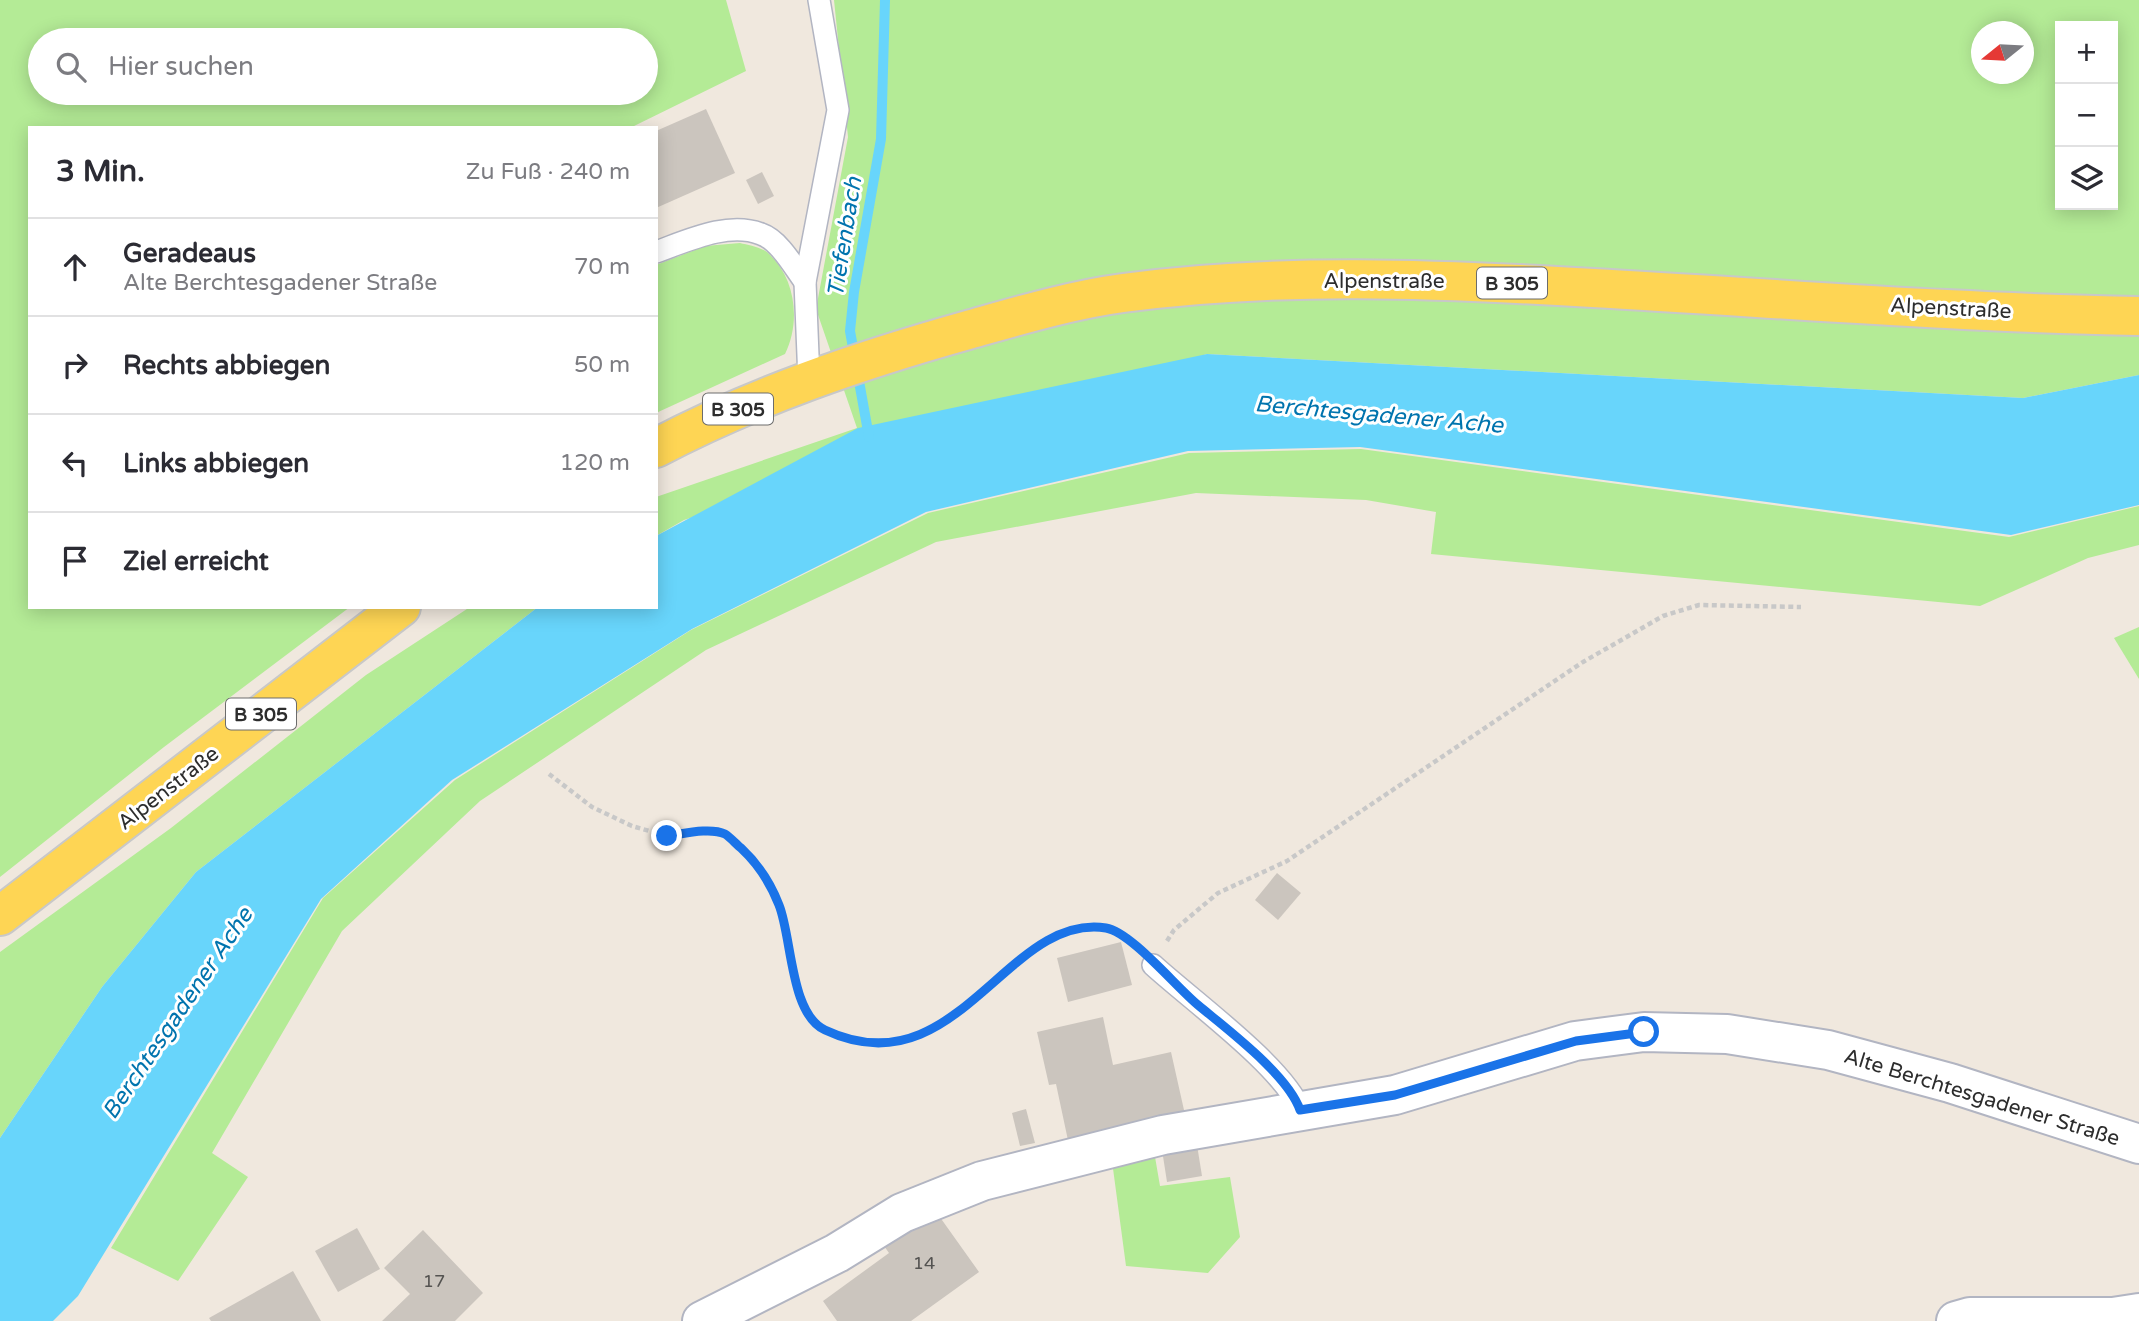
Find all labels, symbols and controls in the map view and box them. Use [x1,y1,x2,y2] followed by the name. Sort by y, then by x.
[1971,21,2034,84] north arrow
[2055,21,2118,210] map controls
[2055,21,2118,84] button: +
[28,28,658,105] search box
[52,48,90,86] icon: search
[108,51,254,82] text: Hier suchen
[2055,84,2118,147] button: −
[2055,147,2118,210] button: layers
[56,153,145,190] text: 3 Min.
[466,158,630,186] text: Zu Fuß · 240 m
[822,174,868,299] water label: Tiefenbach
[123,238,256,269] text: Geradeaus
[56,248,94,286] icon: ahead
[574,253,630,281] text: 70 m
[1477,268,1547,298] road number: B 305
[123,269,437,297] text: Alte Berchtesgadener Straße
[1323,269,1445,294] street label: Alpenstraße
[1890,293,2012,324] street label: Alpenstraße
[56,346,94,384] icon: right
[123,350,330,381] text: Rechts abbiegen
[574,351,630,379] text: 50 m
[1254,390,1506,440] water label: Berchtesgadener Ache
[703,394,773,424] road number: B 305
[56,444,94,482] icon: left
[123,448,309,479] text: Links abbiegen
[560,449,630,477] text: 120 m
[56,542,94,580] icon: arrive
[123,546,269,577] text: Ziel erreicht
[226,698,296,730] road number: B 305
[113,741,224,836] street label: Alpenstraße
[651,820,682,851] route end
[97,901,260,1125] water label: Berchtesgadener Ache
[1628,1016,1659,1047] route start
[1841,1044,2123,1151] street label: Alte Berchtesgadener Straße
[913,1252,935,1274] house number: 14
[423,1270,445,1292] house number: 17

